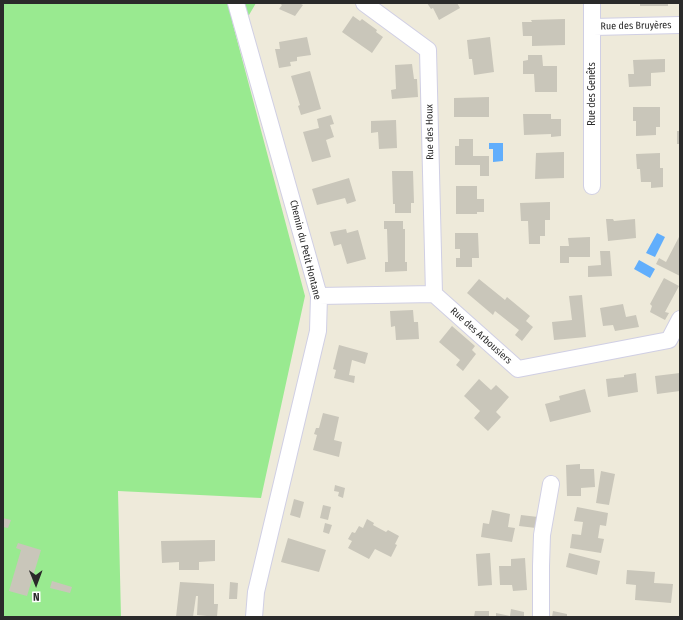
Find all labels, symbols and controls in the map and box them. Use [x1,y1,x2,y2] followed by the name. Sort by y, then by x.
[600,19,672,33] street label: Rue des Bruyères
[586,62,598,126] street label: Rue des Genêts
[424,104,436,160] street label: Rue des Houx
[287,199,323,301] street label: Chemin du Petit Hontane
[448,305,514,367] street label: Rue des Arbousiers
[16,564,56,604] north arrow
[33,590,40,603] text: N

